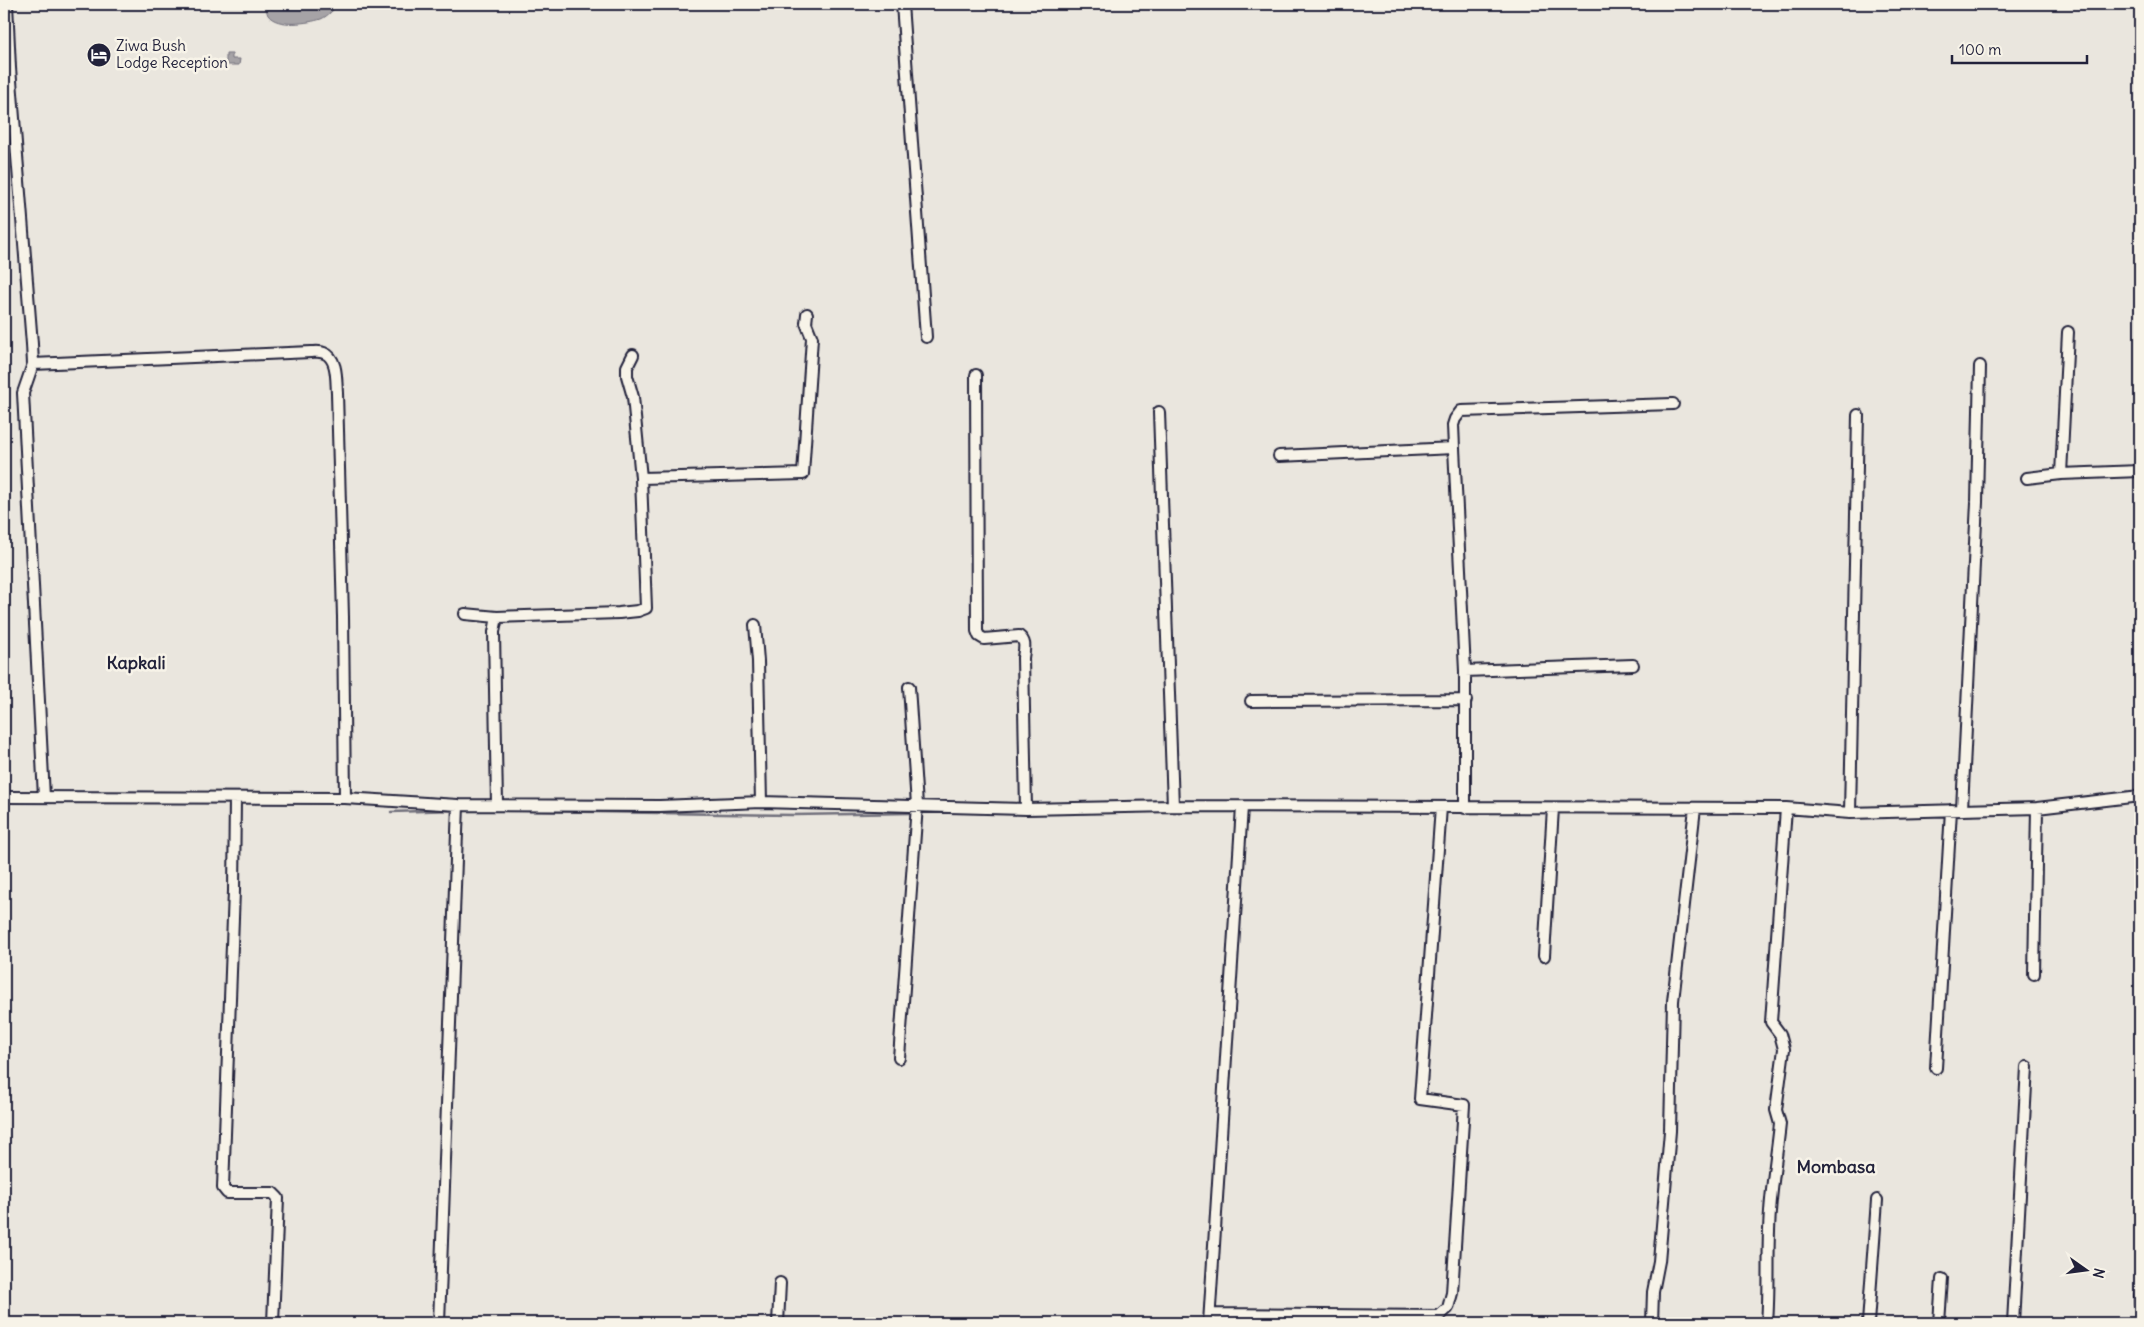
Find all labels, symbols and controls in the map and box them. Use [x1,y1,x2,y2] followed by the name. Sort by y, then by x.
[1952,32,2086,64] scale bar
[116,36,228,72] place label: Ziwa Bush Lodge Reception
[1959,40,2001,59] text: 100 m
[86,42,112,68] hotel icon: Ziwa Bush Lodge Reception
[107,651,165,674] district label: Kapkali
[1796,1155,1876,1178] district label: Mombasa
[2062,1244,2112,1294] north arrow
[2089,1266,2109,1280] text: N

